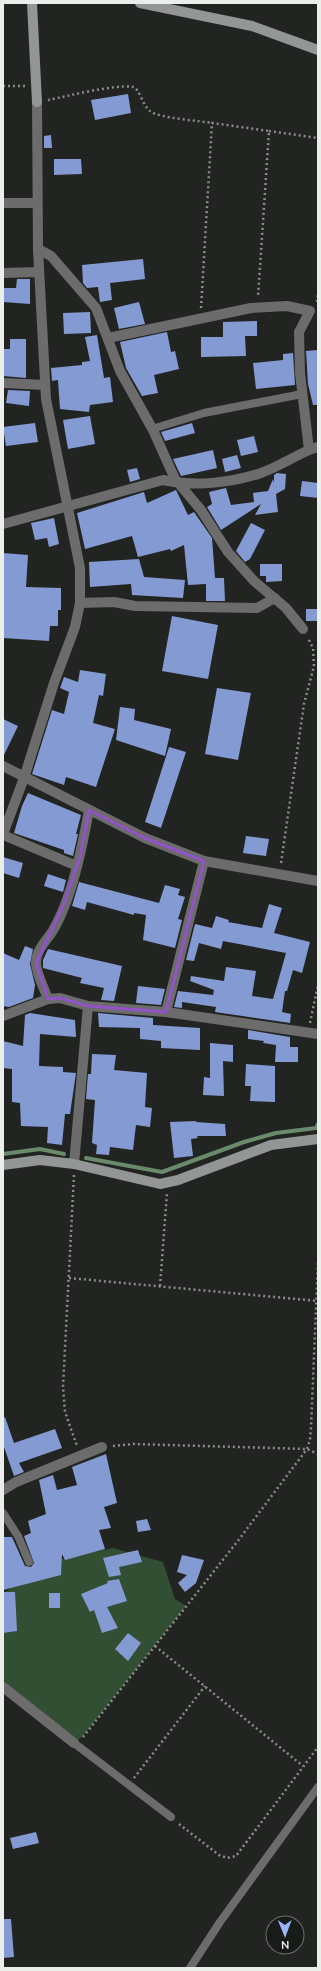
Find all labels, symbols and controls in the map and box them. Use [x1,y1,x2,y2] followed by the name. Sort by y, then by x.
[265,1915,305,1955] north arrow
[281,1937,289,1952] text: N

